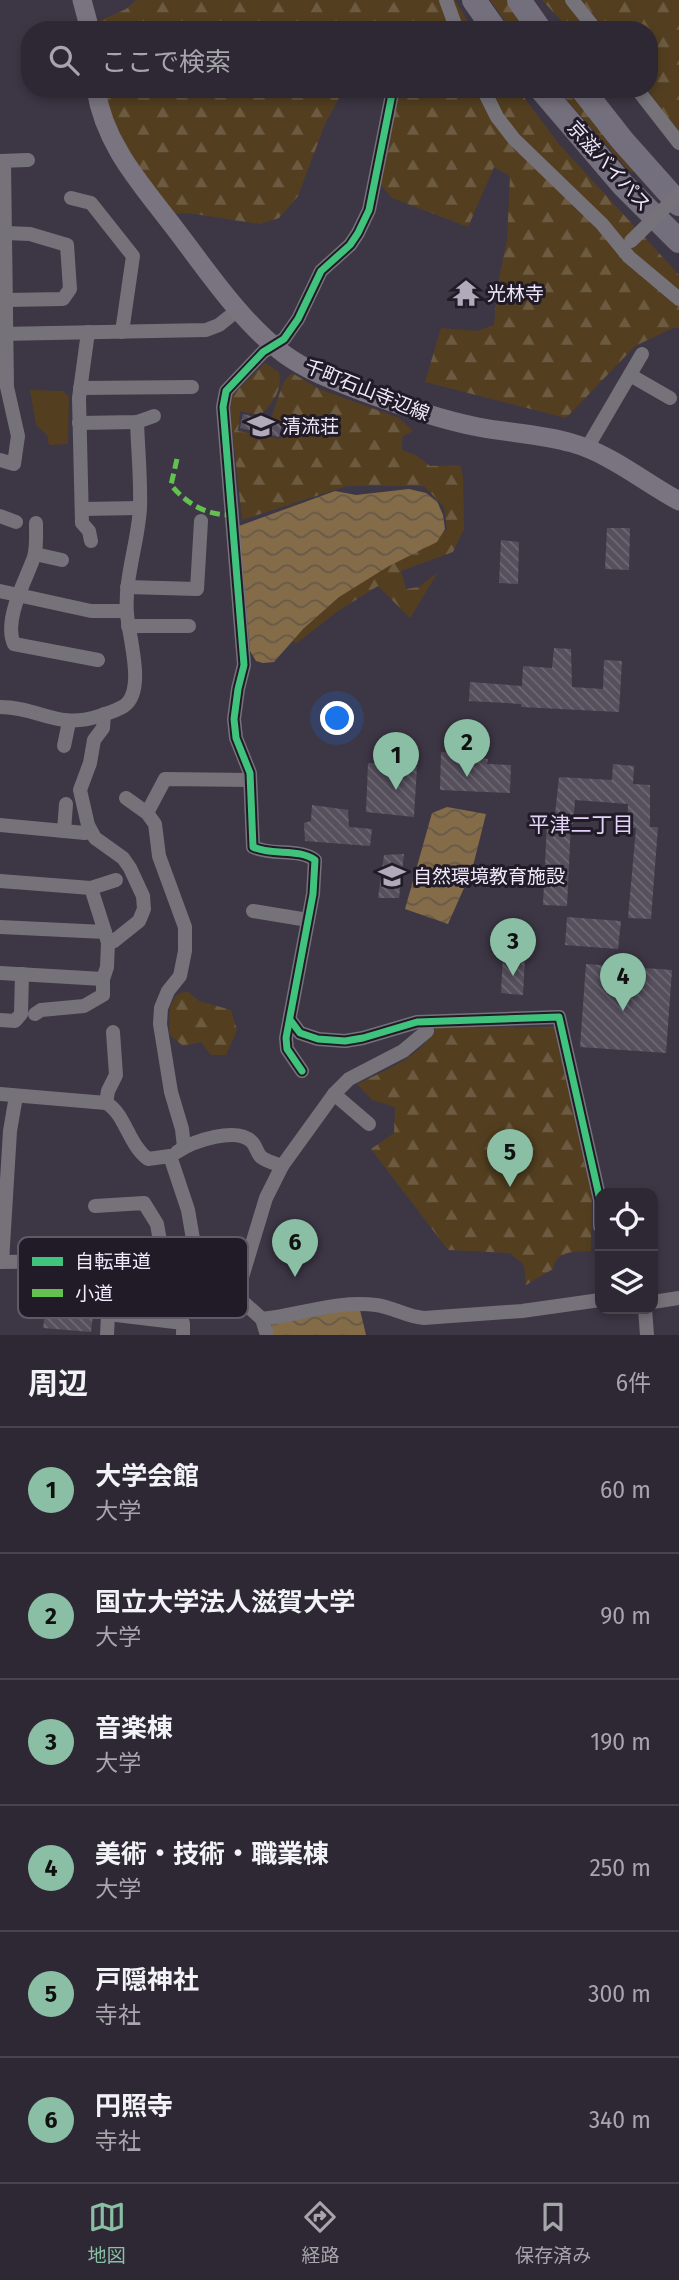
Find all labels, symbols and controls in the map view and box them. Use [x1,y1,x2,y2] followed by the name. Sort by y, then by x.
[21,21,658,98] search box
[45,41,83,79] icon: search
[101,47,231,78] text: ここで検索
[562,116,656,216] street label: 京滋バイパス
[451,278,481,308] temple icon: 光林寺
[487,282,544,305] place label: 光林寺
[301,354,433,426] street label: 千町石山寺辺線
[246,411,276,441] school or university icon: 清流荘
[282,415,339,438] place label: 清流荘
[320,701,354,735] your location
[444,719,490,777] pin: 2
[373,732,419,790] pin: 1
[529,812,634,838] district label: 平津二丁目
[377,861,407,891] school or university icon: 自然環境教育施設
[413,865,565,888] place label: 自然環境教育施設
[490,918,536,976] pin: 3
[600,953,646,1011] pin: 4
[487,1129,533,1187] pin: 5
[595,1188,658,1314] map controls
[595,1188,658,1251] button: locate
[272,1219,318,1277] pin: 6
[18,1237,248,1318] legend
[75,1250,151,1273] text: 自転車道
[595,1251,658,1314] button: layers
[75,1282,113,1305] text: 小道
[28,1366,88,1402] text: 周辺
[616,1369,651,1397] text: 6件
[95,1461,199,1492] text: 大学会館
[46,1476,56,1504] text: 1
[600,1476,651,1504] text: 60 m
[95,1497,141,1525] text: 大学
[95,1587,355,1618] text: 国立大学法人滋賀大学
[45,1602,57,1630] text: 2
[600,1602,651,1630] text: 90 m
[95,1623,141,1651] text: 大学
[95,1713,173,1744] text: 音楽棟
[45,1728,57,1756] text: 3
[590,1728,651,1756] text: 190 m
[95,1749,141,1777] text: 大学
[95,1839,329,1870] text: 美術・技術・職業棟
[45,1854,58,1882] text: 4
[589,1854,651,1882] text: 250 m
[95,1875,141,1903] text: 大学
[95,1965,199,1996] text: 戸隠神社
[45,1980,57,2008] text: 5
[588,1980,651,2008] text: 300 m
[95,2001,141,2029] text: 寺社
[95,2091,173,2122] text: 円照寺
[45,2106,57,2134] text: 6
[589,2106,651,2134] text: 340 m
[95,2127,141,2155] text: 寺社
[88,2198,126,2267] tab: 地図
[301,2198,339,2267] tab: 経路
[515,2198,591,2267] tab: 保存済み

